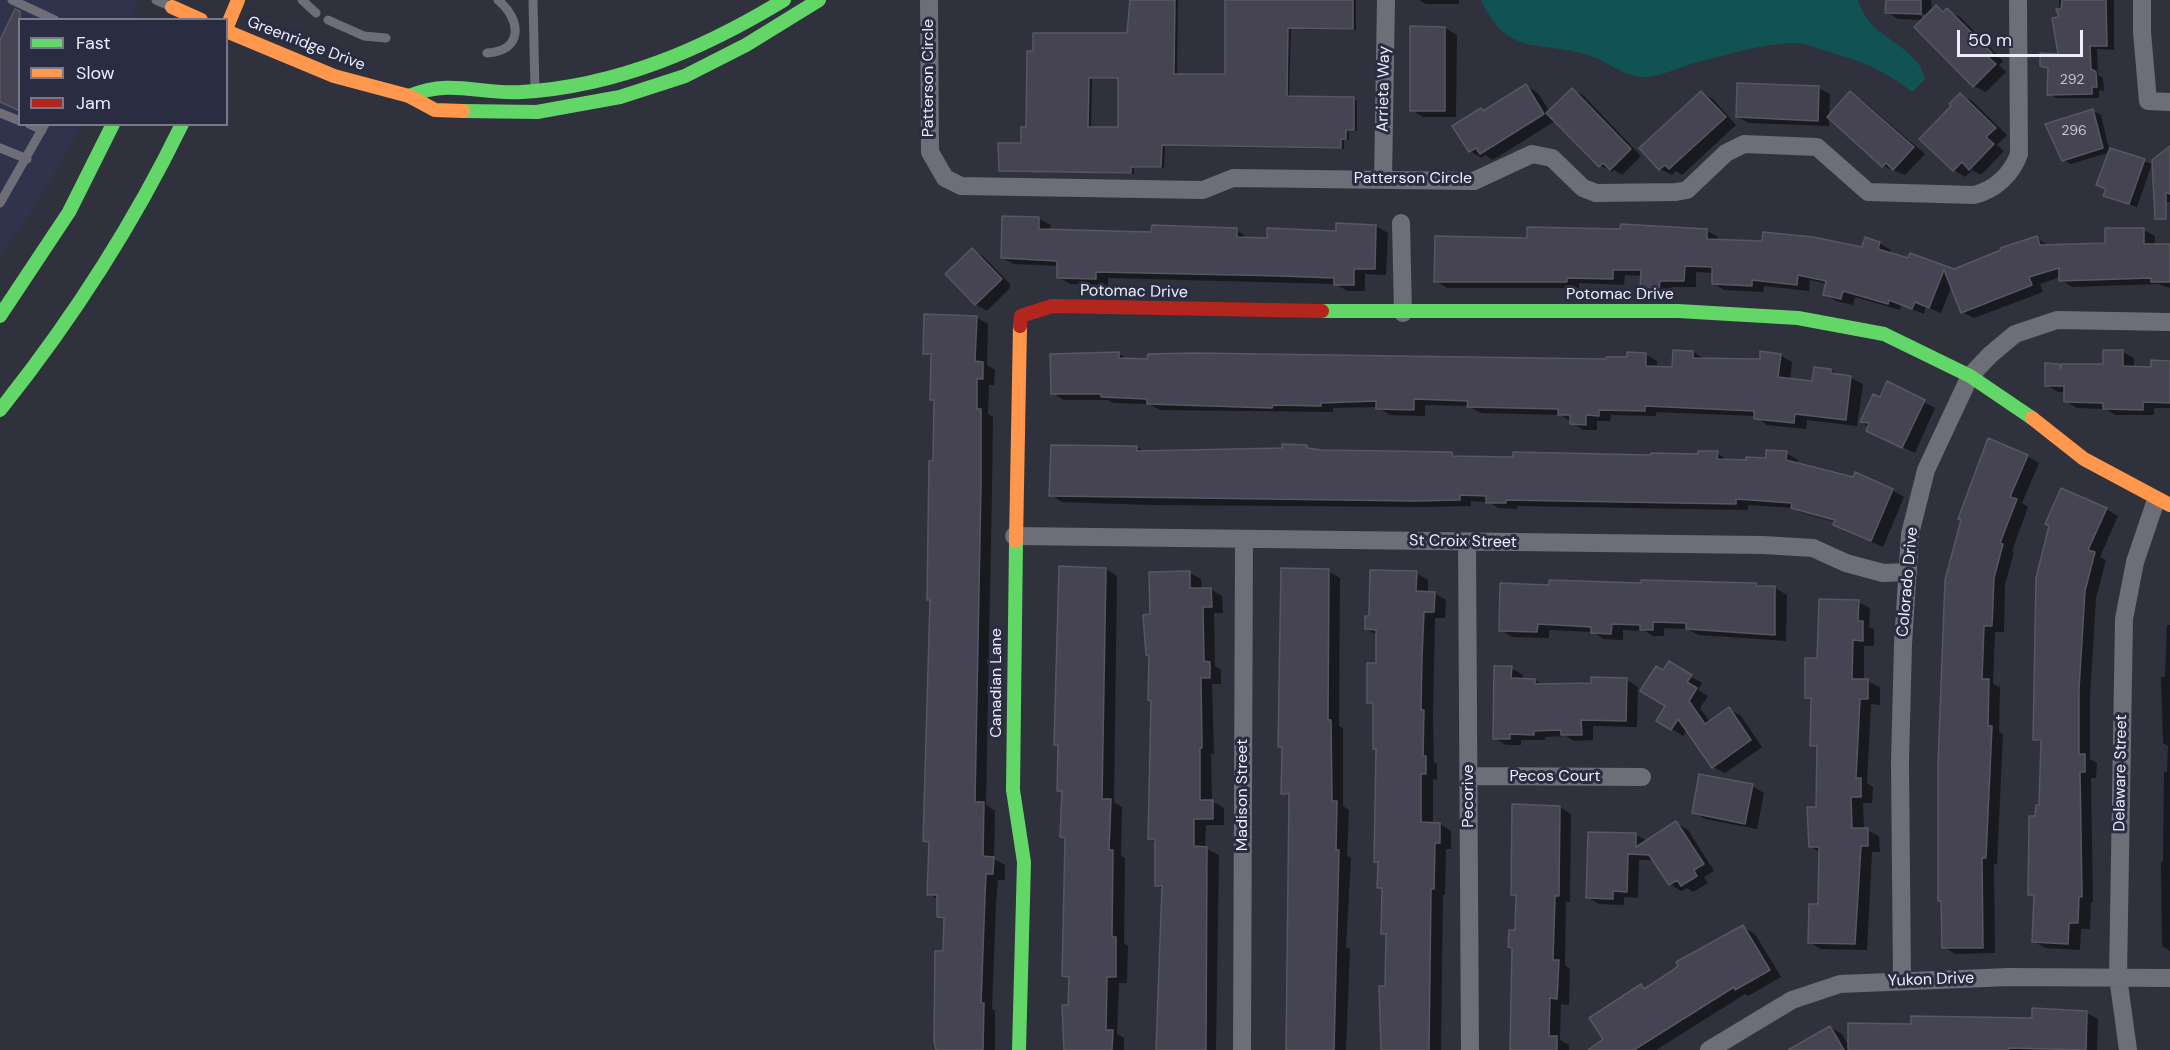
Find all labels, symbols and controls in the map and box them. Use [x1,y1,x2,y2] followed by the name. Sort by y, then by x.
[244,13,368,75] street label: Greenridge Drive
[18,18,228,126] legend
[1960,18,2086,56] scale bar
[919,19,939,137] street label: Patterson Circle
[1968,28,2012,52] text: 50 m
[76,31,111,55] text: Fast
[1374,46,1394,132] street label: Arrieta Way
[76,61,115,85] text: Slow
[2060,72,2084,88] house number: 292
[76,91,111,115] text: Jam
[2061,123,2087,139] house number: 296
[1354,169,1472,189] street label: Patterson Circle
[1080,281,1188,303] street label: Potomac Drive
[1566,285,1674,305] street label: Potomac Drive
[1894,526,1922,638] street label: Colorado Drive
[1409,531,1517,553] street label: St Croix Street
[987,628,1007,738] street label: Canadian Lane
[2110,714,2132,832] street label: Delaware Street
[1233,739,1253,851] street label: Madison Street
[1459,764,1479,828] street label: Pecorive
[1509,767,1601,787] street label: Pecos Court
[1888,969,1974,991] street label: Yukon Drive

